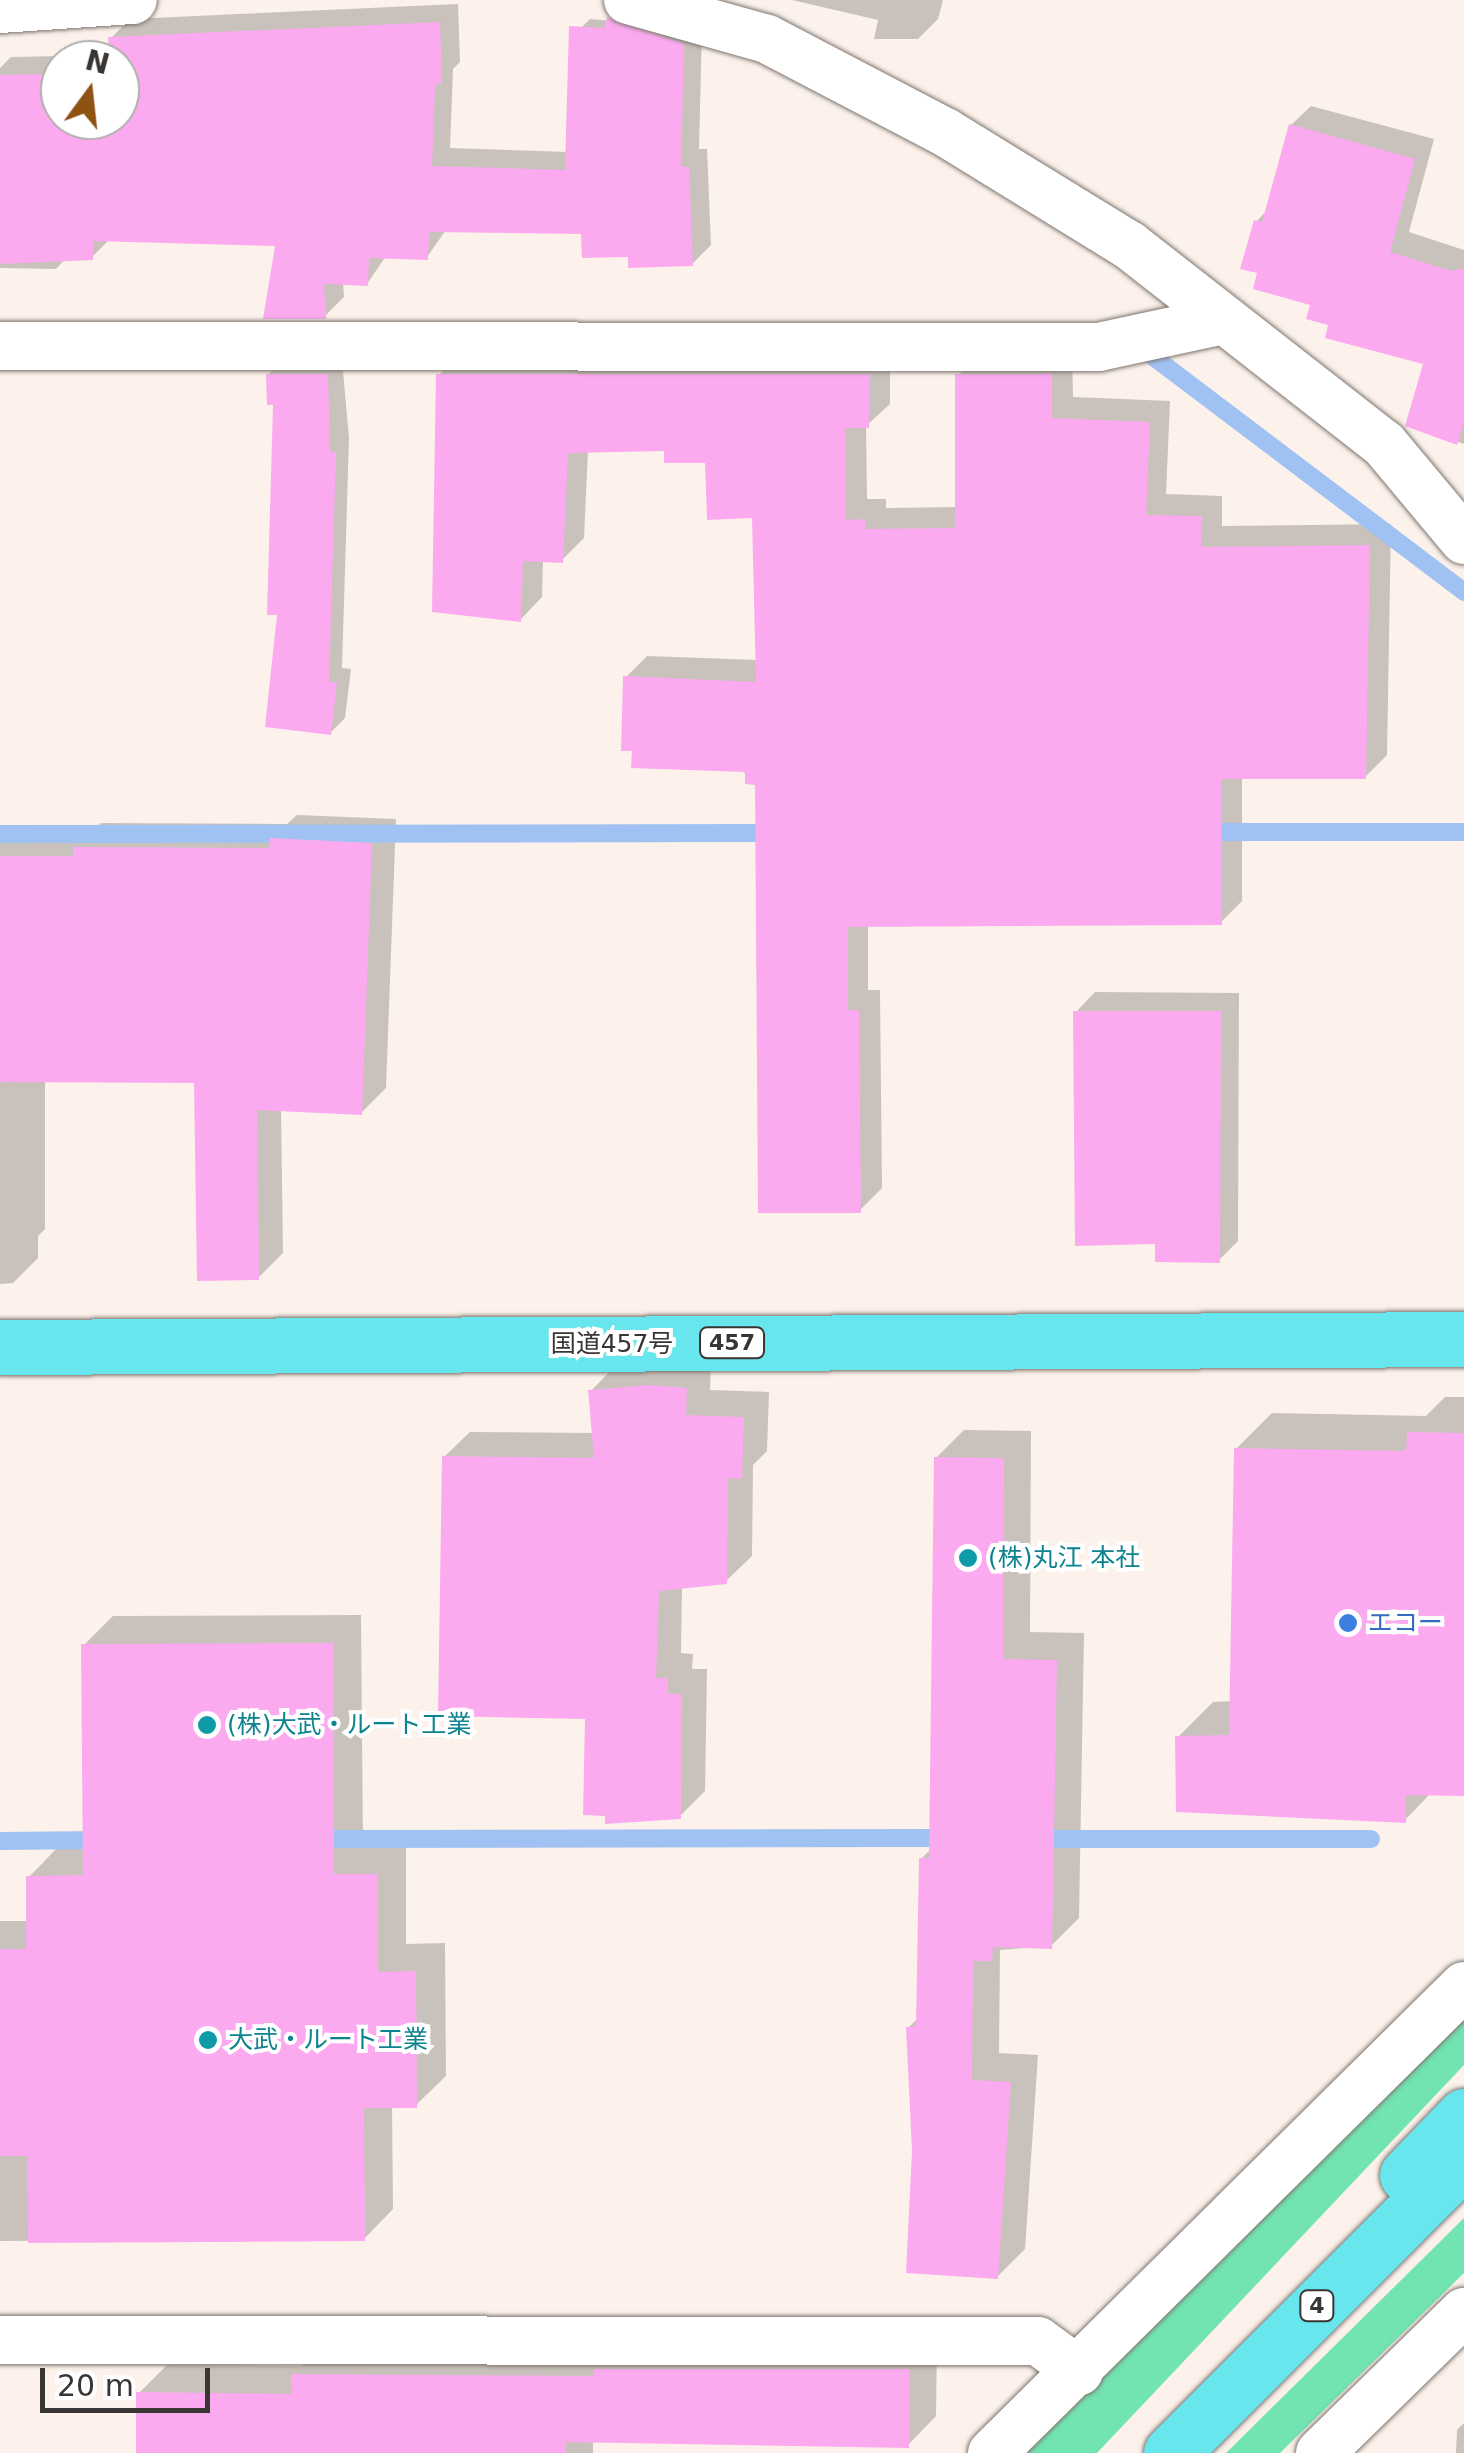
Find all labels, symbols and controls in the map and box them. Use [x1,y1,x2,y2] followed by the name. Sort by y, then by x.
[40,40,140,140] north arrow
[82,44,113,81] text: N
[697,1326,767,1360] road number: 457
[551,1329,673,1359] street label: 国道457号
[988,1543,1140,1573] place label: (株)丸江 本社
[957,1547,979,1569] marker: (株)丸江 本社
[1368,1608,1443,1638] place label: エコー
[1337,1612,1359,1634] marker: エコー
[227,1710,472,1740] place label: (株)大武・ルート工業
[196,1714,218,1736] marker: (株)大武・ルート工業
[228,2025,428,2055] place label: 大武・ルート工業
[197,2029,219,2051] marker: 大武・ルート工業
[1297,2289,1337,2323] road number: 4
[45,2348,215,2410] scale bar
[57,2368,134,2403] text: 20 m

